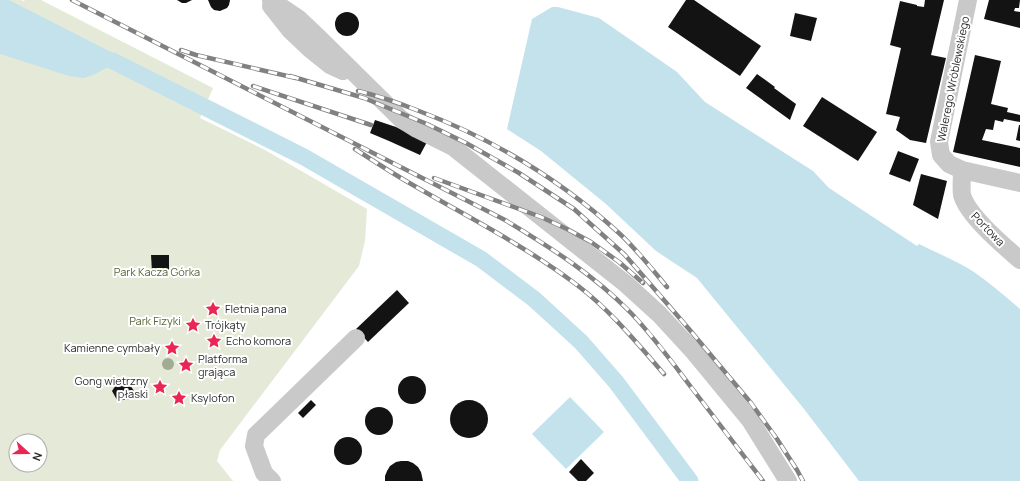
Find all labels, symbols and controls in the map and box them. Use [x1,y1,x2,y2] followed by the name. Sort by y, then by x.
[933,14,972,143] street label: Walerego Wróblewskiego
[968,208,1008,249] street label: Portowa
[114,264,200,279] park label: Park Kacza Górka
[204,300,222,318] place icon: Fletnia pana
[225,301,287,316] place label: Fletnia pana
[129,313,181,328] park label: Park Fizyki
[184,316,202,334] place icon: Trójkąty
[205,317,246,332] place label: Trójkąty
[205,332,223,350] place icon: Echo komora
[226,333,291,348] place label: Echo komora
[163,339,181,357] place icon: Kamienne cymbały
[64,340,160,355] place label: Kamienne cymbały
[198,351,247,379] place label: Platforma grająca
[177,356,195,374] place icon: Platforma grająca
[75,373,148,401] place label: Gong wietrzny płaski
[151,378,169,396] place icon: Gong wietrzny płaski
[170,389,188,407] place icon: Ksylofon
[191,390,234,405] place label: Ksylofon
[8,433,48,473] north arrow
[29,450,46,463] text: N

